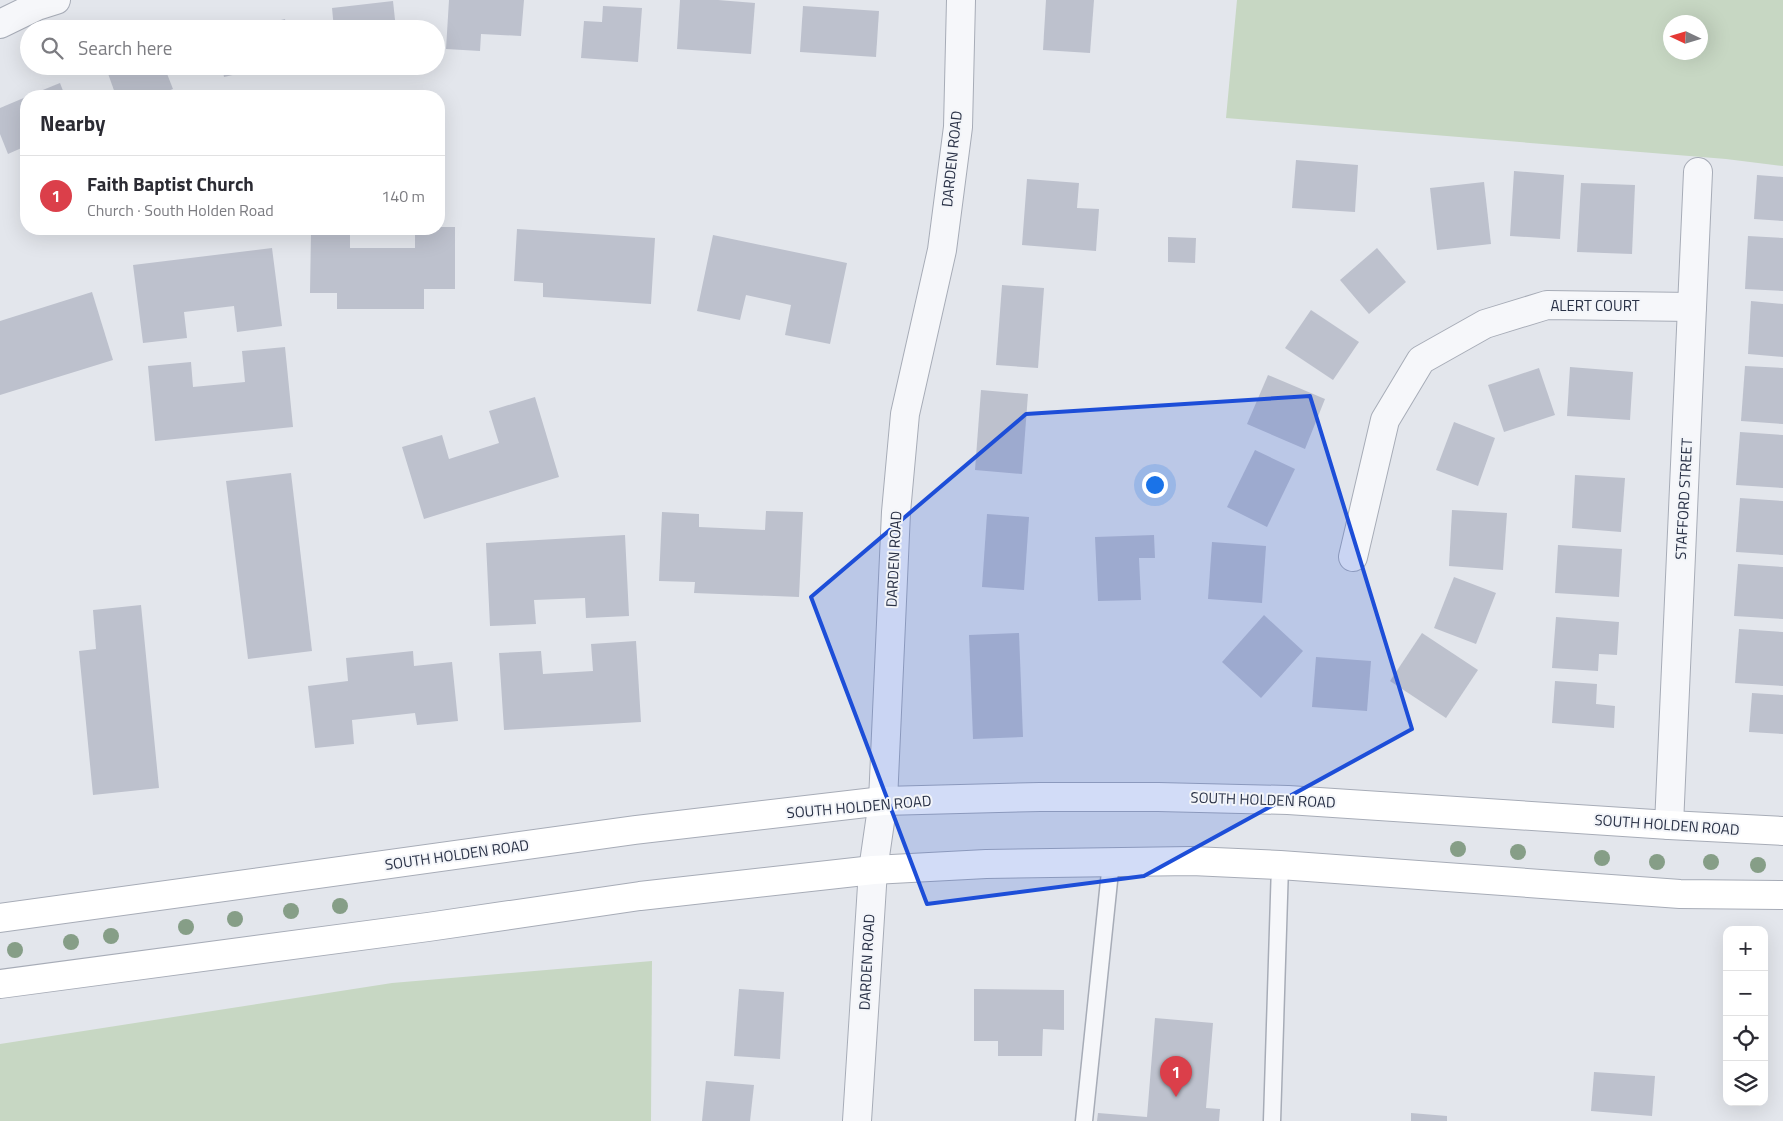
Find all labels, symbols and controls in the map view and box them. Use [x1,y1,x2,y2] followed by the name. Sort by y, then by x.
[1663,15,1708,60] north arrow
[20,20,445,75] search box
[78,33,172,62] text: Search here
[38,34,66,62] icon: search
[40,107,105,139] text: Nearby
[935,110,968,208] street label: DARDEN ROAD
[87,169,254,198] text: Faith Baptist Church
[52,184,60,208] text: 1
[381,184,425,208] text: 140 m
[87,198,274,222] text: Church · South Holden Road
[1550,294,1640,317] street label: ALERT COURT
[1669,437,1698,560] street label: STAFFORD STREET
[1142,472,1168,498] your location
[879,510,908,608] street label: DARDEN ROAD
[1190,785,1336,814] street label: SOUTH HOLDEN ROAD
[786,789,932,824] street label: SOUTH HOLDEN ROAD
[1594,808,1740,841] street label: SOUTH HOLDEN ROAD
[383,833,530,876] street label: SOUTH HOLDEN ROAD
[852,913,881,1011] street label: DARDEN ROAD
[1723,926,1768,1106] map controls
[1723,926,1768,971] button: +
[1723,971,1768,1016] button: −
[1723,1016,1768,1061] button: locate
[1160,1056,1192,1097] pin: 1
[1723,1061,1768,1106] button: layers

